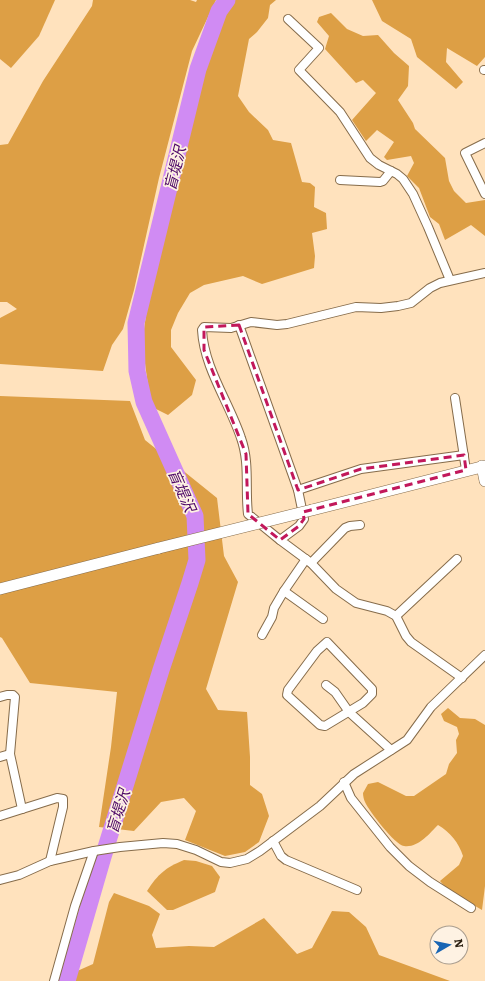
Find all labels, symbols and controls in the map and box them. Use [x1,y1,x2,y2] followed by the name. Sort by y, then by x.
[157,141,191,193] water label: 盲堤沢
[163,465,203,517] water label: 盲堤沢
[99,784,135,836] water label: 盲堤沢
[429,925,469,965] north arrow
[451,937,468,949] text: N

